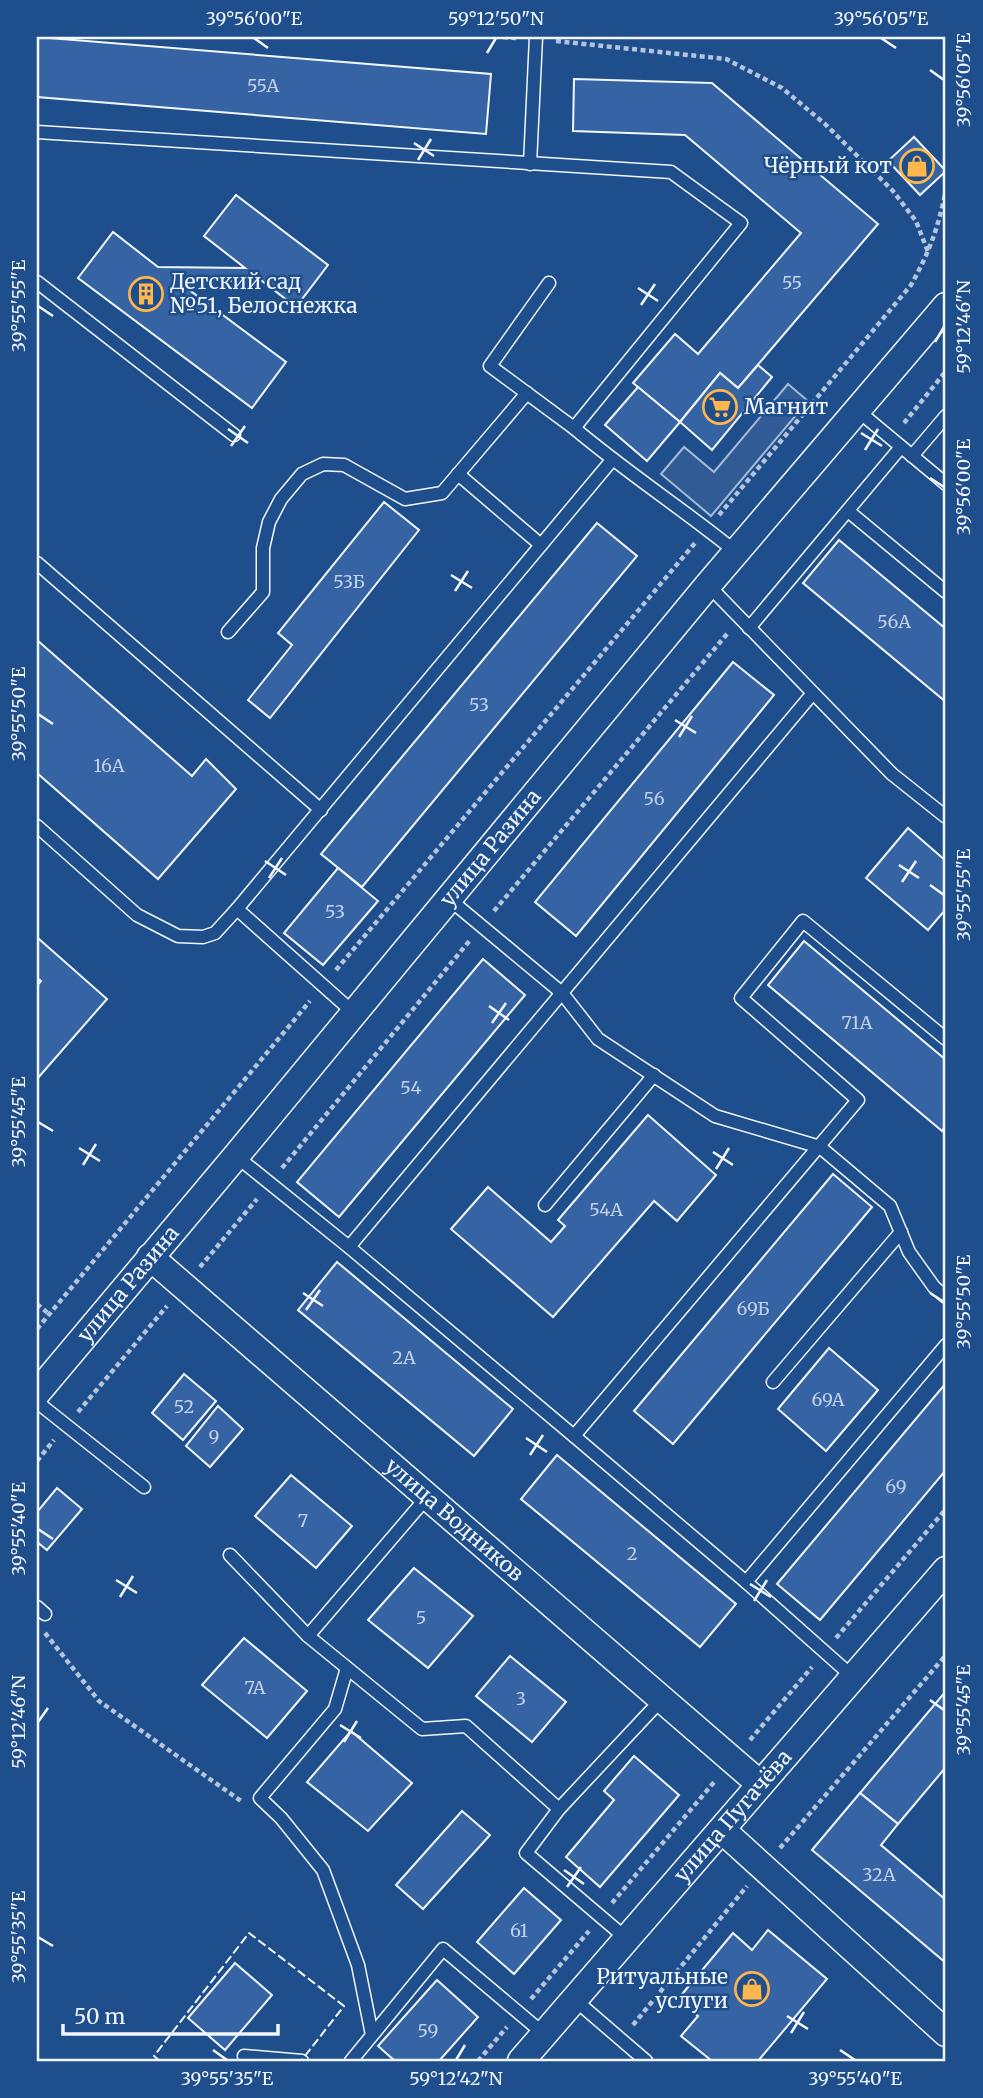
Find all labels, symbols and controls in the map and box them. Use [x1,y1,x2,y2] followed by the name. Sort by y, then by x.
[206,7,303,30] text: 39°56'00"E
[448,7,544,30] text: 59°12'50"N
[834,7,929,30] text: 39°56'05"E
[952,32,975,127] text: 39°56'05"E
[247,74,279,97] house number: 55А
[898,147,936,185] shop icon: Чёрный кот
[764,152,892,179] place label: Чёрный кот
[7,259,30,352] text: 39°55'55"E
[170,268,358,319] place label: Детский сад №51, Белоснежка
[782,271,802,294] house number: 55
[127,275,165,313] building icon: Детский сад №51, Белоснежка
[952,280,975,374] text: 59°12'46"N
[701,388,739,426] supermarket icon: Магнит
[744,393,829,420] place label: Магнит
[952,438,975,535] text: 39°56'00"E
[333,570,365,593] house number: 53Б
[877,610,911,633] house number: 56А
[7,666,30,761] text: 39°55'50"E
[469,693,489,716] house number: 53
[94,754,125,777] house number: 16А
[434,784,547,912] street label: улица Разина
[643,787,665,810] house number: 56
[952,848,975,941] text: 39°55'55"E
[325,900,345,923] house number: 53
[841,1011,873,1034] house number: 71А
[7,1076,30,1167] text: 39°55'45"E
[400,1076,422,1099] house number: 54
[589,1198,623,1221] house number: 54А
[71,1220,185,1348] street label: улица Разина
[952,1254,975,1349] text: 39°55'50"E
[736,1297,770,1320] house number: 69Б
[392,1346,416,1369] house number: 2А
[811,1388,845,1411] house number: 69А
[174,1395,194,1418] house number: 52
[209,1425,219,1448] house number: 9
[380,1452,530,1587] street label: улица Водников
[885,1475,907,1498] house number: 69
[7,1482,30,1576] text: 39°55'40"E
[298,1509,308,1532] house number: 7
[627,1542,637,1565] house number: 2
[416,1606,426,1629] house number: 5
[952,1664,975,1755] text: 39°55'45"E
[7,1675,30,1769] text: 59°12'46"N
[244,1676,266,1699] house number: 7А
[516,1687,526,1710] house number: 3
[668,1744,798,1888] street label: улица Пугачёва
[862,1863,896,1886] house number: 32А
[7,1890,30,1983] text: 39°55'35"E
[510,1919,528,1942] house number: 61
[596,1963,728,2014] place label: Ритуальные услуги
[733,1970,771,2008] shop icon: Ритуальные услуги
[63,1993,278,2037] scale bar
[74,2003,125,2030] text: 50 m
[418,2019,438,2042] house number: 59
[181,2067,274,2090] text: 39°55'35"E
[409,2067,503,2090] text: 59°12'42"N
[808,2067,902,2090] text: 39°55'40"E

